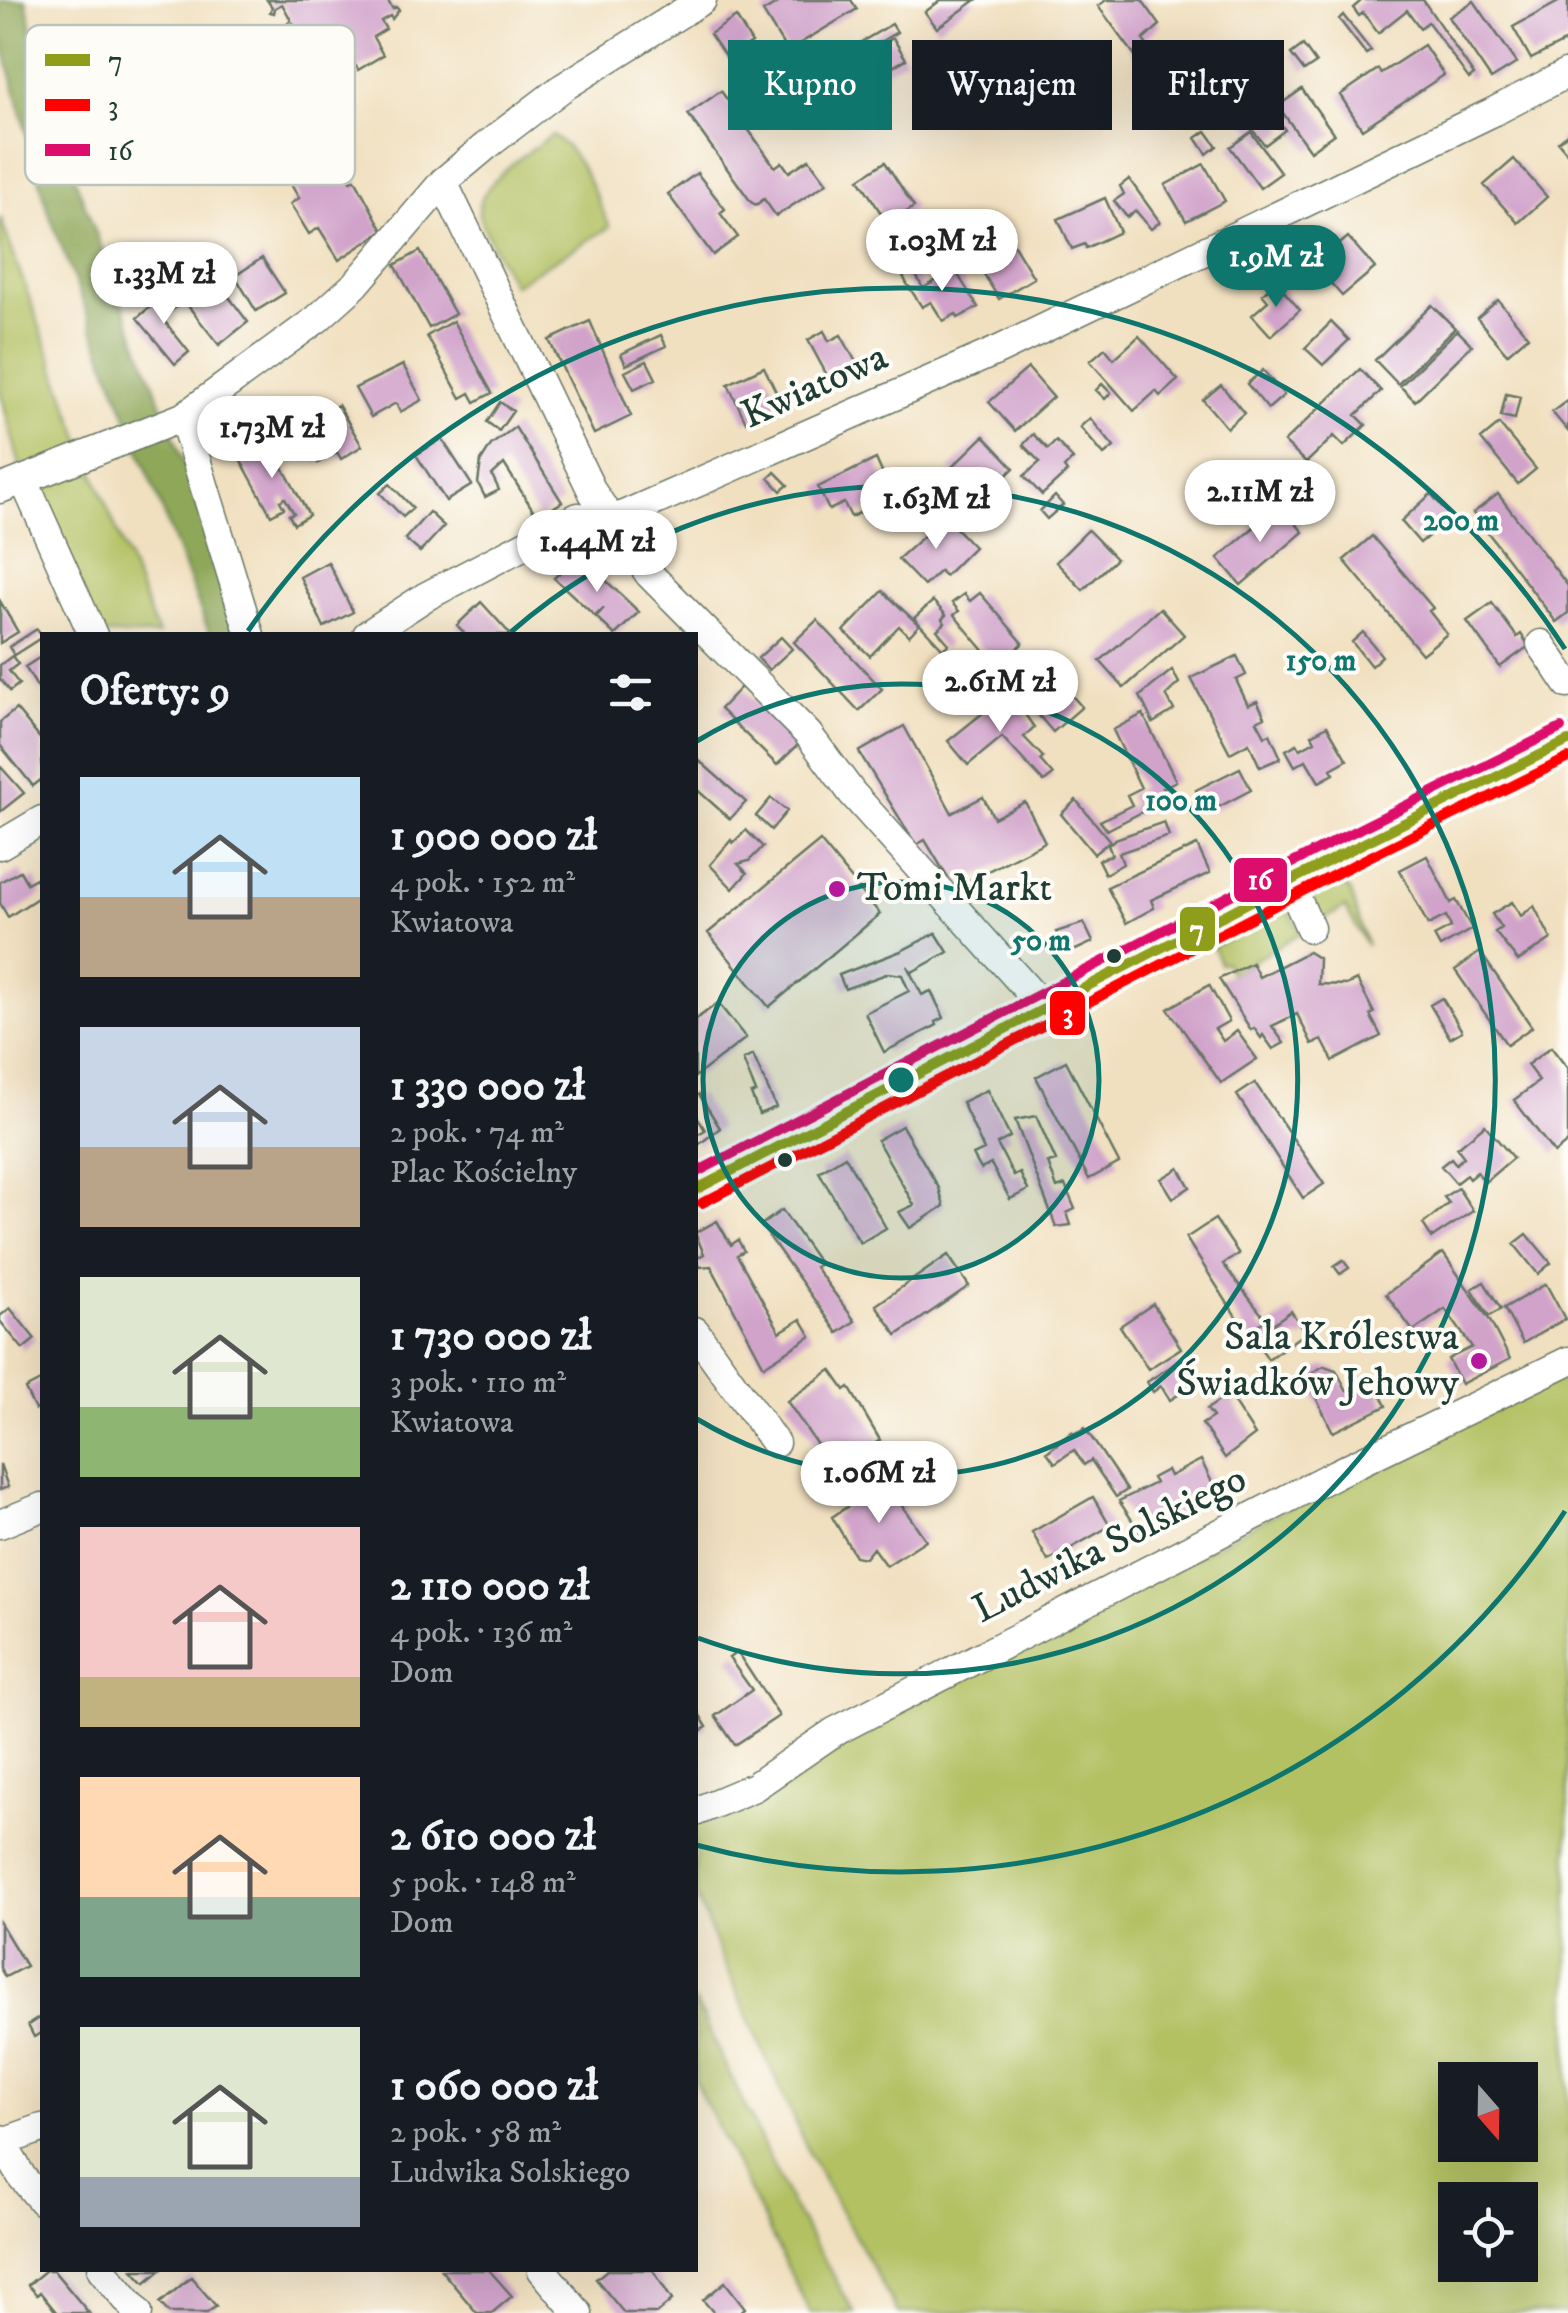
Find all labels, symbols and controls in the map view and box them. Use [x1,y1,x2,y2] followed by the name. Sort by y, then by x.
[25,25,355,185] legend
[728,40,892,130] chip: Kupno
[912,40,1112,130] chip: Wynajem
[1132,40,1284,130] chip: Filtry
[108,44,123,79] text: 7
[108,89,118,124] text: 3
[108,134,134,169] text: 16
[839,209,1045,294] pin: 1.03M zł
[888,221,996,261] text: 1.03M zł
[1184,225,1368,310] pin: 1.9M zł
[1229,237,1323,277] text: 1.9M zł
[61,242,267,327] pin: 1.33M zł
[113,254,215,294] text: 1.33M zł
[734,333,896,441] street label: Kwiatowa
[169,396,375,481] pin: 1.73M zł
[219,408,325,448] text: 1.73M zł
[1157,460,1363,545] pin: 2.11M zł
[833,467,1039,552] pin: 1.63M zł
[1207,472,1313,512] text: 2.11M zł
[882,479,990,519] text: 1.63M zł
[1423,503,1499,540] text: 200 m
[494,510,700,595] pin: 1.44M zł
[539,522,655,562] text: 1.44M zł
[1286,643,1357,680] text: 150 m
[897,650,1103,735] pin: 2.61M zł
[944,662,1056,702] text: 2.61M zł
[603,665,658,720] icon: filters
[80,666,230,718] text: Oferty: 9
[1145,783,1218,820] text: 100 m
[390,811,597,863] text: 1 900 000 zł
[160,817,280,937] icon: home
[1232,856,1289,904] line badge: 16
[390,863,575,903] text: 4 pok. · 152 m²
[1248,863,1274,898] text: 16
[857,864,1052,914] place label: Tomi Markt
[826,878,848,900] marker: Tomi Markt
[390,903,514,943] text: Kwiatowa
[1178,905,1217,953] line badge: 7
[1190,913,1204,948] text: 7
[1010,923,1071,960] text: 50 m
[1104,946,1124,966] unlabelled marker
[1048,989,1087,1037] line badge: 3
[1063,997,1073,1032] text: 3
[390,1061,585,1113] text: 1 330 000 zł
[883,1062,919,1098] centre of rings
[160,1067,280,1187] icon: home
[390,1113,564,1153] text: 2 pok. · 74 m²
[775,1150,795,1170] unlabelled marker
[390,1153,577,1193] text: Plac Kościelny
[390,1311,591,1363] text: 1 730 000 zł
[1176,1313,1460,1409] place label: Sala Królestwa Świadków Jehowy
[160,1317,280,1437] icon: home
[1468,1350,1490,1372] marker: Sala Królestwa Świadków Jehowy
[390,1363,566,1403] text: 3 pok. · 110 m²
[390,1403,514,1443] text: Kwiatowa
[776,1441,982,1526] pin: 1.06M zł
[823,1453,935,1493] text: 1.06M zł
[965,1455,1255,1635] street label: Ludwika Solskiego
[390,1561,590,1613] text: 2 110 000 zł
[160,1567,280,1687] icon: home
[390,1613,572,1653] text: 4 pok. · 136 m²
[390,1653,453,1693] text: Dom
[390,1811,596,1863] text: 2 610 000 zł
[160,1817,280,1937] icon: home
[390,1863,576,1903] text: 5 pok. · 148 m²
[390,1903,453,1943] text: Dom
[390,2061,598,2113] text: 1 060 000 zł
[1438,2062,1538,2162] north arrow
[1438,2062,1538,2282] map controls
[160,2067,280,2187] icon: home
[390,2113,561,2153] text: 2 pok. · 58 m²
[390,2153,630,2193] text: Ludwika Solskiego
[1438,2182,1538,2282] button: locate

